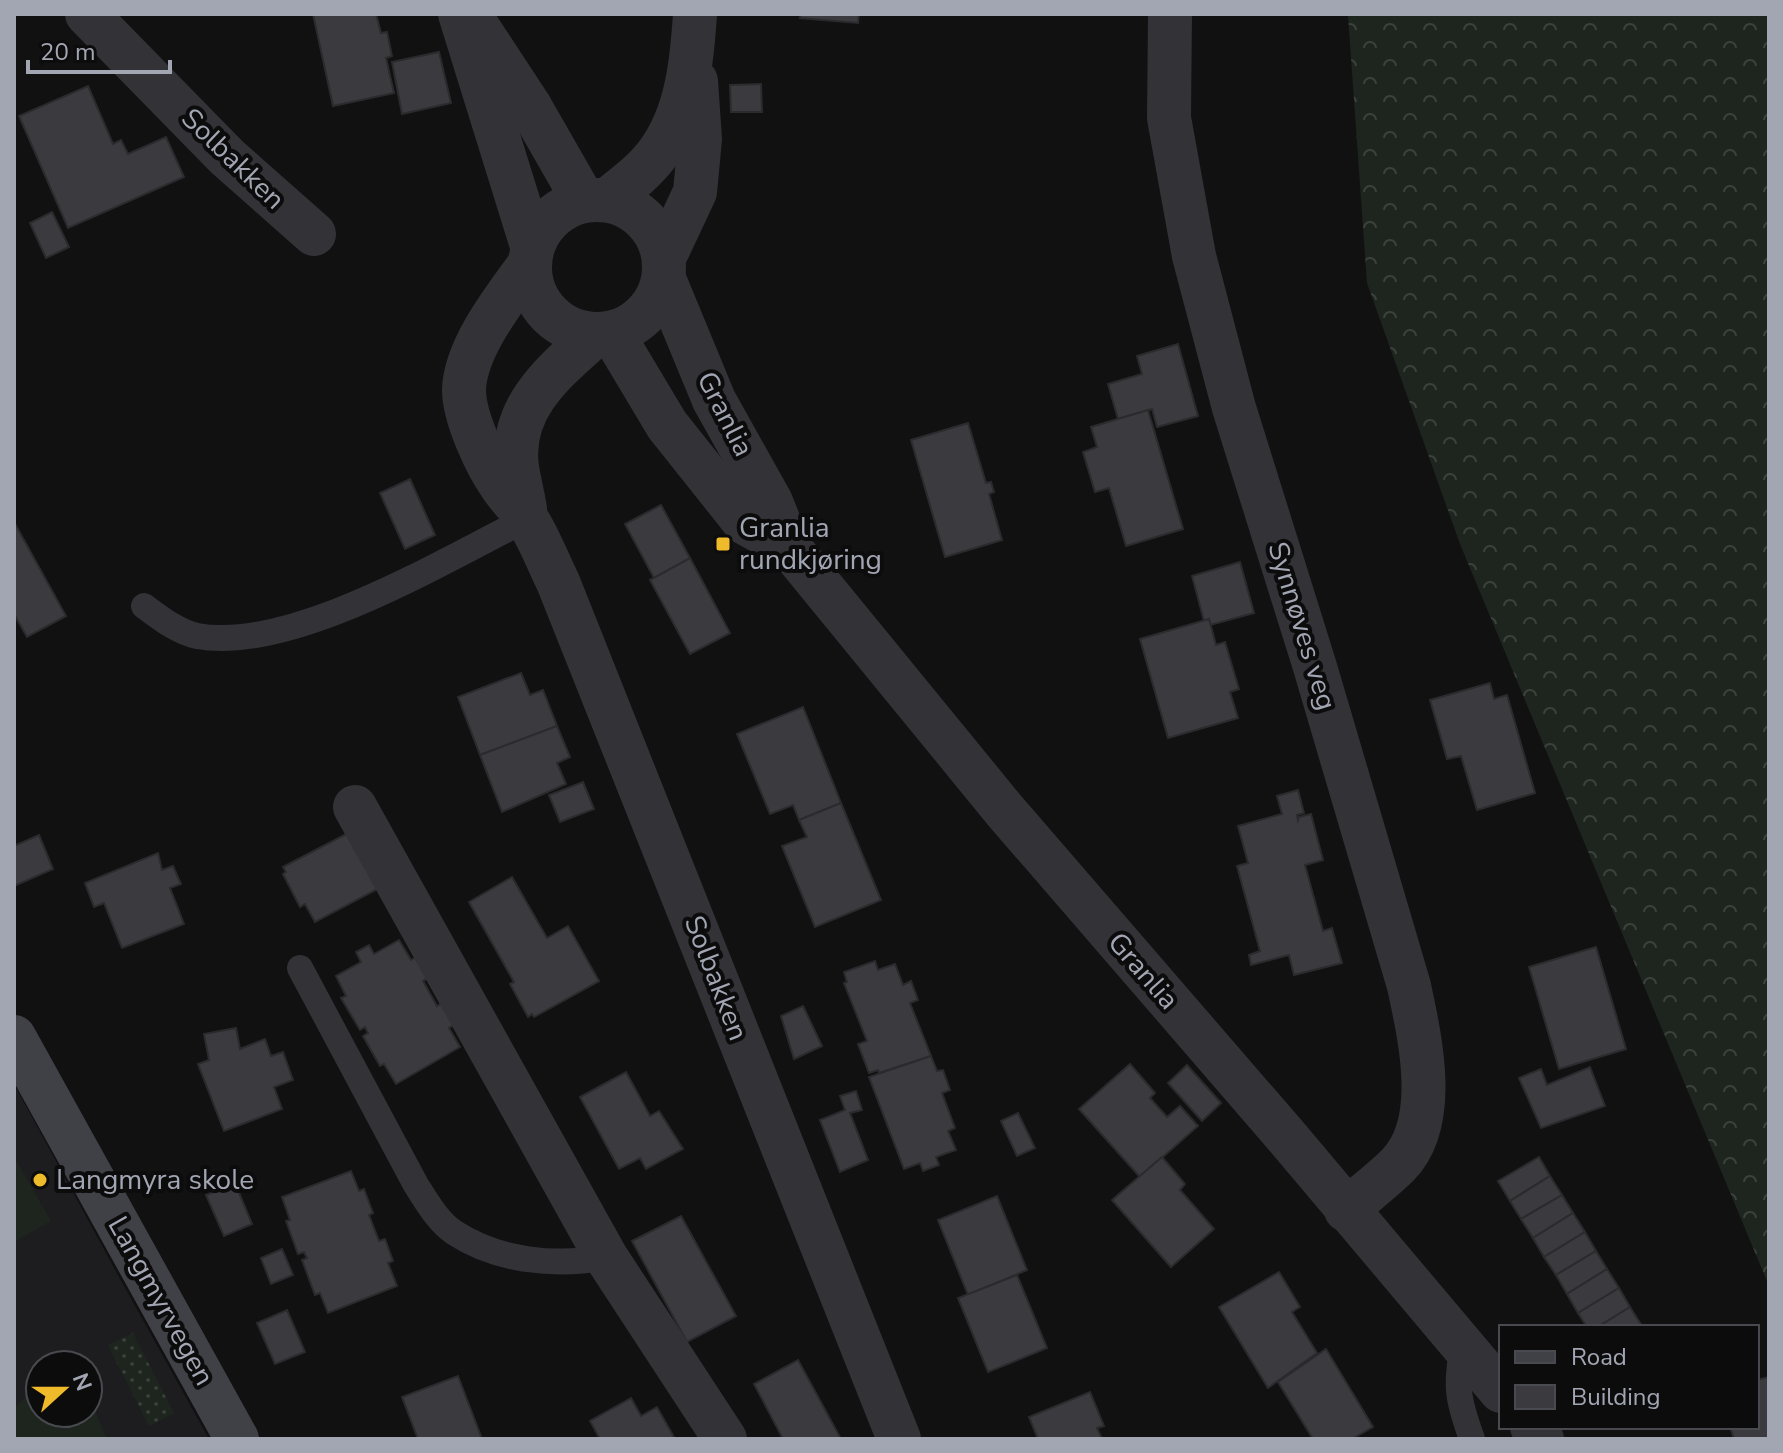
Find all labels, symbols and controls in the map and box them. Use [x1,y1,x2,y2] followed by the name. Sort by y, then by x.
[28,24,170,74] scale bar
[40,36,96,68] text: 20 m
[173,100,293,218] street label: Solbakken
[688,365,762,463] street label: Granlia
[739,509,882,579] place label: Granlia rundkjøring
[714,535,732,553] marker: Granlia rundkjøring
[1258,537,1346,715] street label: Synnøves veg
[675,910,757,1046] street label: Solbakken
[1099,924,1187,1018] street label: Granlia
[56,1161,254,1199] place label: Langmyra skole
[31,1171,49,1189] marker: Langmyra skole
[99,1210,223,1392] street label: Langmyrvegen
[1499,1325,1759,1429] legend
[1571,1341,1627,1373] text: Road
[24,1349,104,1429] north arrow
[65,1369,99,1395] text: N
[1571,1381,1661,1413] text: Building

